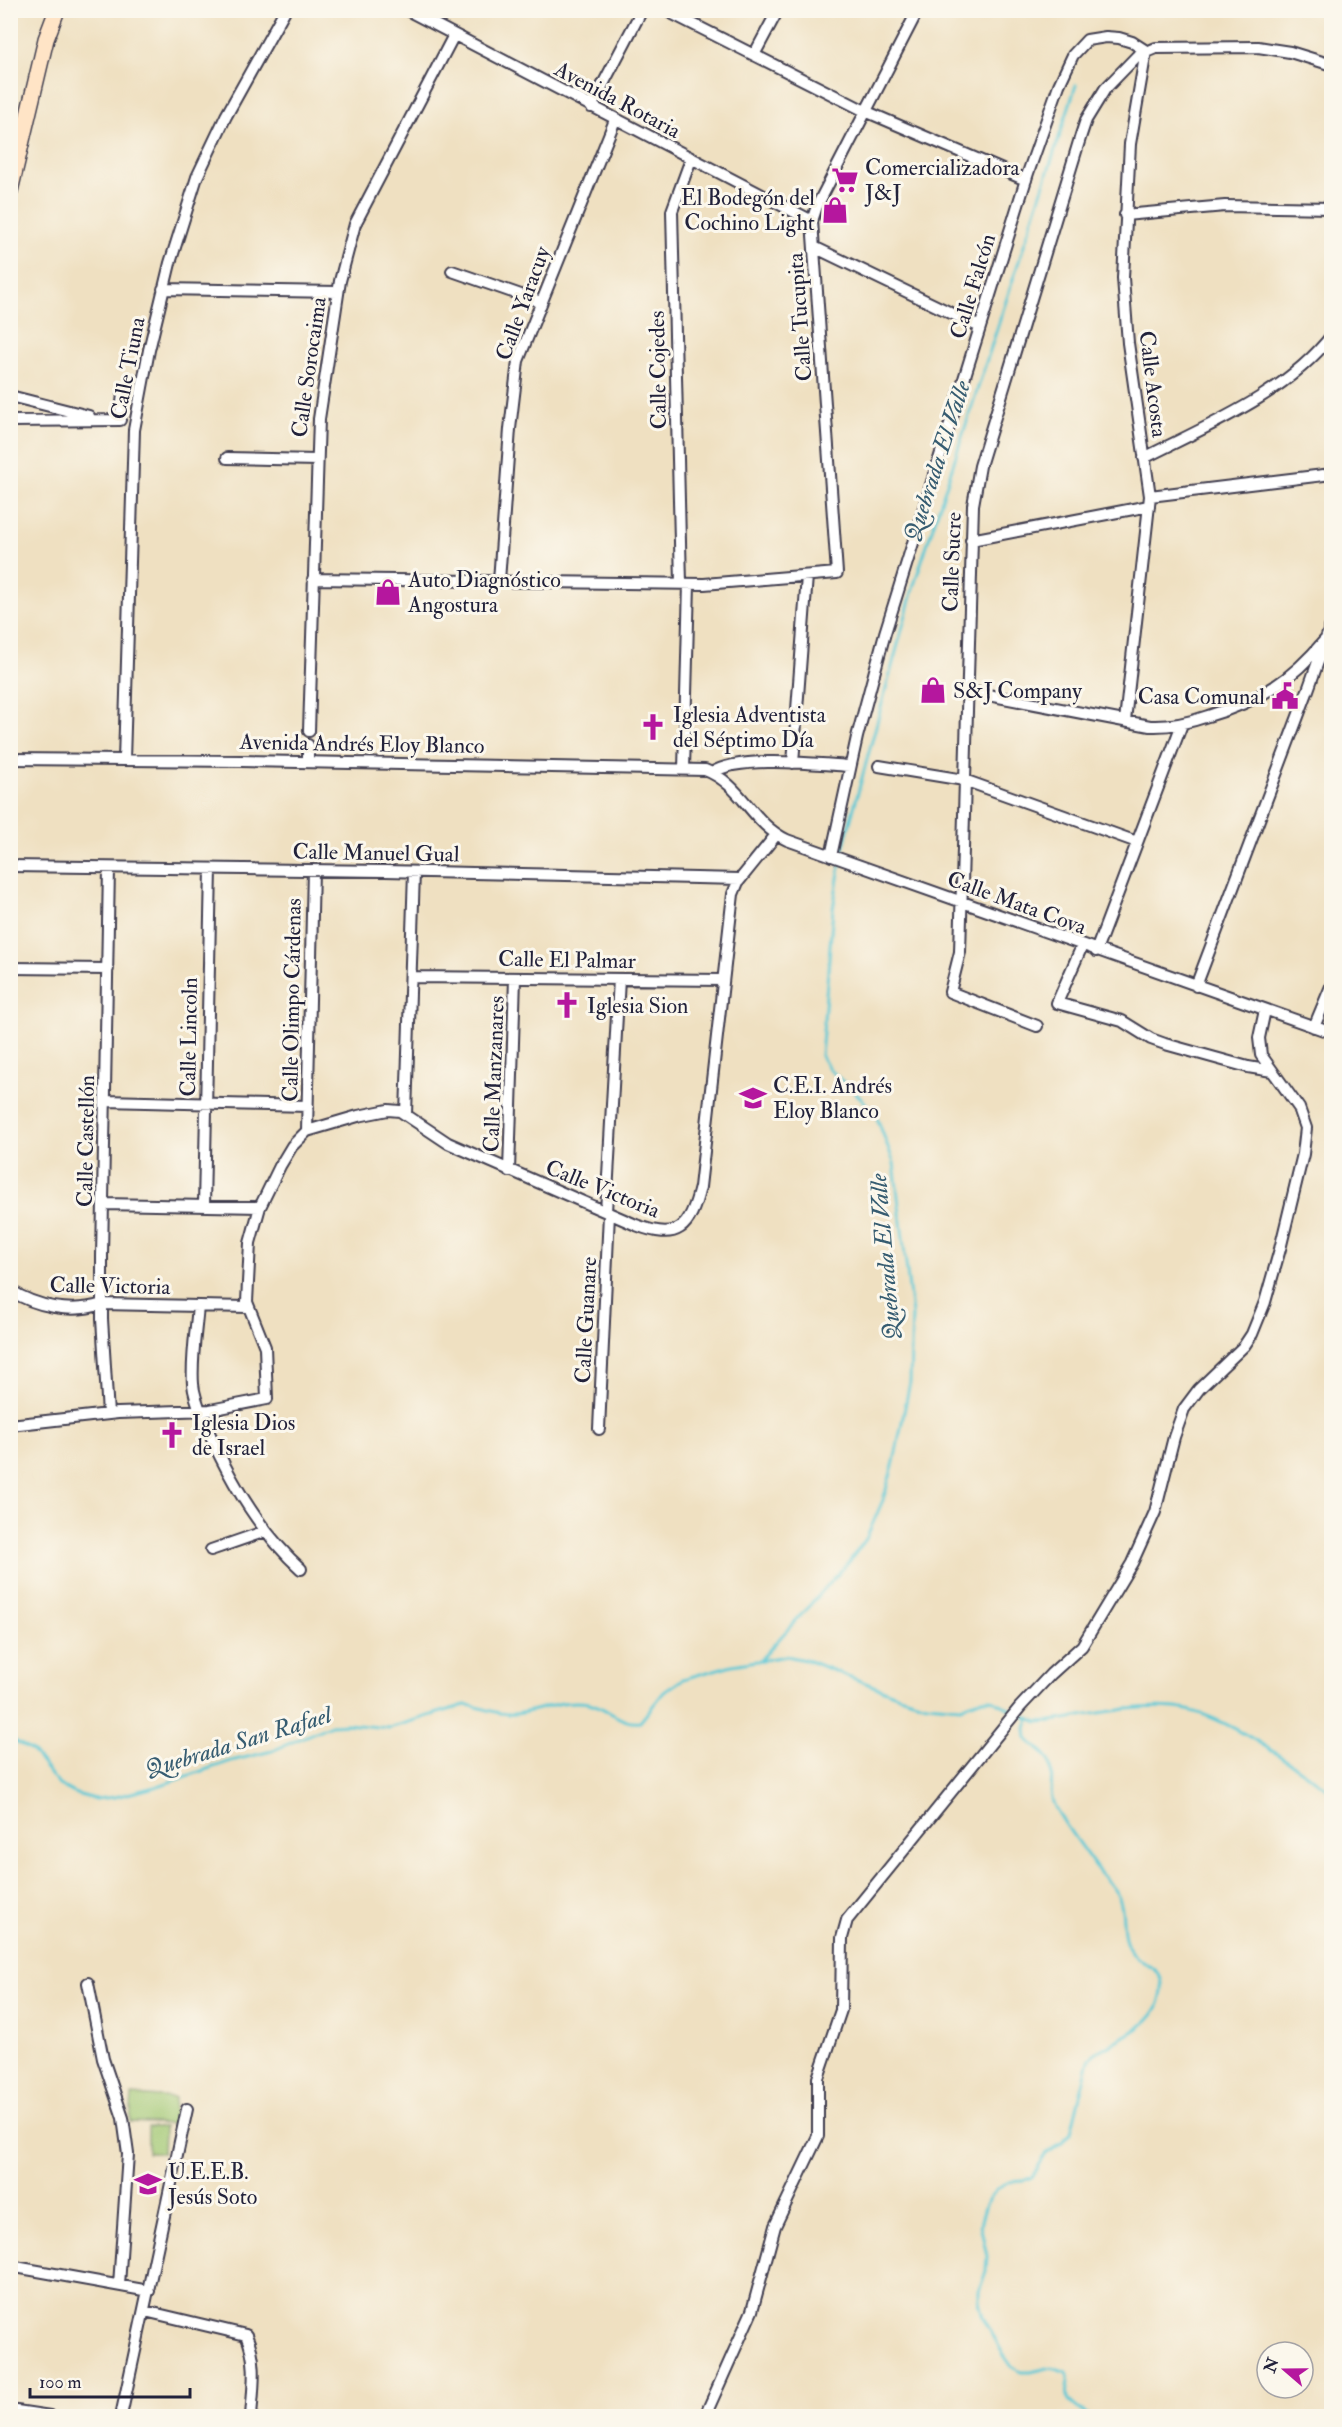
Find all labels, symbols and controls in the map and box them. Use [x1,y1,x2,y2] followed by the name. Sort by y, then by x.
[549,54,686,145] street label: Avenida Rotaria
[864,154,1021,207] place label: Comercializadora J&J
[830,165,860,195] supermarket icon: Comercializadora J&J
[681,184,815,237] place label: El Bodegón del Cochino Light
[820,195,850,225] shop icon: El Bodegón del Cochino Light
[944,230,1002,342] street label: Calle Falcón
[489,242,557,364] street label: Calle Yaracuy
[781,251,819,382] street label: Calle Tucupita
[285,294,333,439] street label: Calle Sorocaima
[643,310,673,430] street label: Calle Cojedes
[104,314,152,422] street label: Calle Tiuna
[1133,329,1174,440] street label: Calle Acosta
[897,376,978,545] water label: Quebrada El Valle
[936,512,968,612] street label: Calle Sucre
[407,566,561,619] place label: Auto Diagnóstico Angostura
[373,577,403,607] shop icon: Auto Diagnóstico Angostura
[918,675,948,705] shop icon: S&J Company
[953,677,1082,706] place label: S&J Company
[1270,681,1300,711] public building icon: Casa Comunal
[1138,683,1265,711] place label: Casa Comunal
[673,701,827,755] place label: Iglesia Adventista del Séptimo Día
[638,712,668,742] church icon: Iglesia Adventista del Séptimo Día
[238,728,485,760] street label: Avenida Andrés Eloy Blanco
[292,838,460,868] street label: Calle Manuel Gual
[943,865,1091,941] street label: Calle Mata Cova
[276,898,309,1102] street label: Calle Olimpo Cárdenas
[498,945,637,975] street label: Calle El Palmar
[174,977,204,1097] street label: Calle Lincoln
[552,990,582,1020] church icon: Iglesia Sion
[587,992,688,1020] place label: Iglesia Sion
[477,995,511,1153] street label: Calle Manzanares
[773,1072,892,1125] place label: C.E.I. Andrés Eloy Blanco
[71,1075,101,1207] street label: Calle Castellón
[738,1083,768,1113] school or university icon: C.E.I. Andrés Eloy Blanco
[541,1153,665,1225] street label: Calle Victoria
[863,1171,908,1342] water label: Quebrada El Valle
[569,1256,603,1384] street label: Calle Guanare
[49,1271,172,1301] street label: Calle Victoria
[192,1409,295,1462] place label: Iglesia Dios de Israel
[157,1420,187,1450] church icon: Iglesia Dios de Israel
[141,1699,337,1786] water label: Quebrada San Rafael
[167,2158,257,2211] place label: U.E.E.B. Jesús Soto
[133,2169,163,2199] school or university icon: U.E.E.B. Jesús Soto
[1255,2340,1315,2400] north arrow
[1260,2354,1284,2376] text: N
[30,2361,190,2399] scale bar
[39,2371,82,2394] text: 100 m

